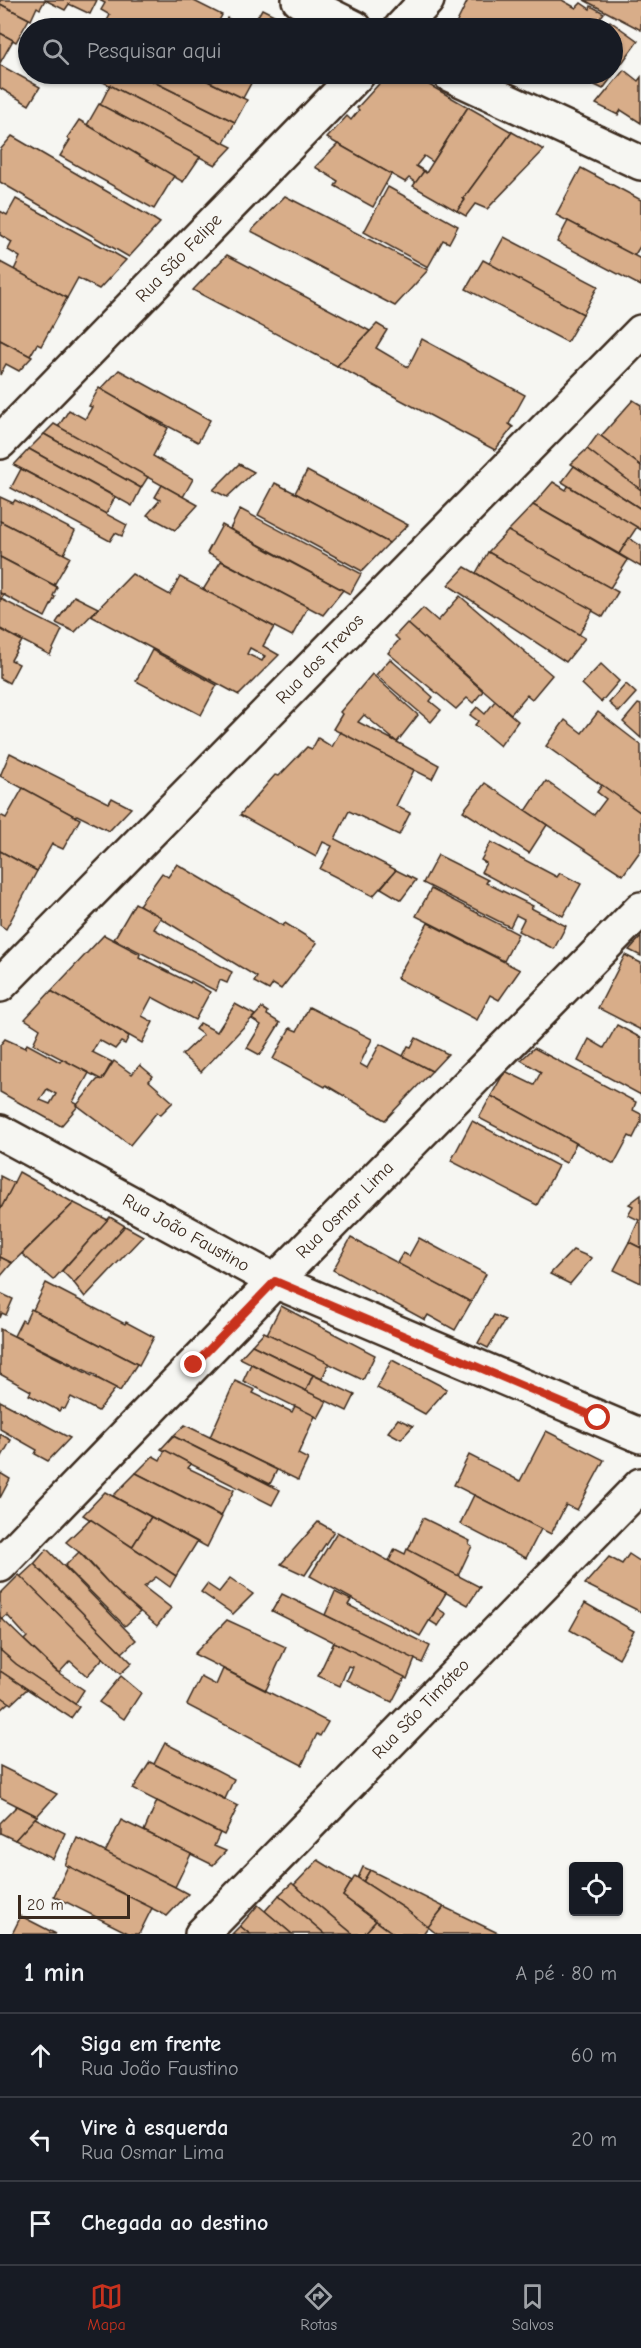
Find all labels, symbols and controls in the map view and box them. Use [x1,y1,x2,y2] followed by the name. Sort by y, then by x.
[18,18,623,84] search box
[39,35,72,68] icon: search
[87,38,222,64] text: Pesquisar aqui
[132,209,226,307] street label: Rua São Felipe
[272,610,368,708] street label: Rua dos Trevos
[292,1157,398,1263] street label: Rua Osmar Lima
[119,1189,253,1277] street label: Rua João Faustino
[180,1351,206,1377] route end
[584,1404,610,1430] route start
[368,1655,474,1763] street label: Rua São Timóteo
[569,1862,623,1916] map controls
[569,1862,623,1916] button: locate
[18,1892,130,1920] scale bar
[27,1896,64,1914] text: 20 m
[24,1958,85,1988] text: 1 min
[515,1962,617,1985] text: A pé · 80 m
[81,2031,221,2057] text: Siga em frente
[24,2039,57,2072] icon: ahead
[571,2044,617,2067] text: 60 m
[81,2057,239,2080] text: Rua João Faustino
[81,2115,229,2141] text: Vire à esquerda
[24,2123,57,2156] icon: left
[571,2128,617,2151] text: 20 m
[81,2141,224,2164] text: Rua Osmar Lima
[24,2207,57,2240] icon: arrive
[81,2210,268,2236] text: Chegada ao destino
[87,2280,126,2334] tab: Mapa
[300,2280,337,2334] tab: Rotas
[512,2280,554,2334] tab: Salvos

